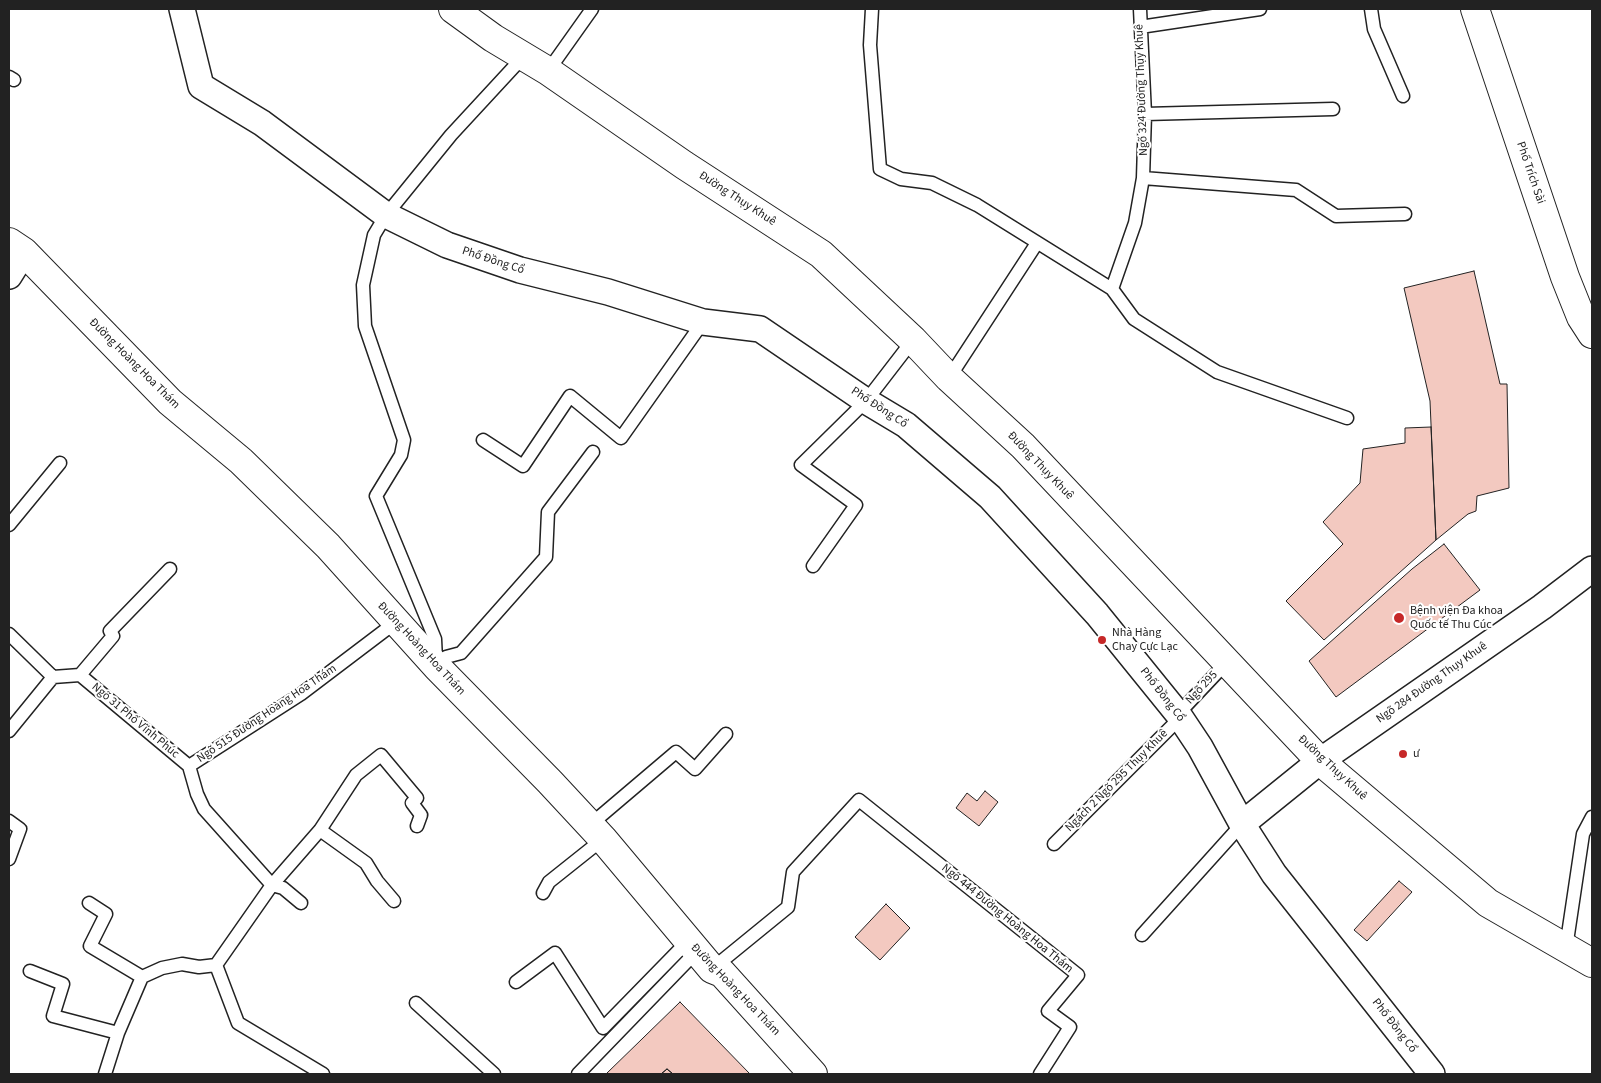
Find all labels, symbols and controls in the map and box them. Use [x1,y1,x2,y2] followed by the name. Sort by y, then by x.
[1133,24,1151,156] street label: Ngõ 324 Đường Thụy Khuê
[1513,140,1547,206] street label: Phố Trích Sài
[696,169,778,229] street label: Đường Thụy Khuê
[460,244,526,278] street label: Phố Đồng Cổ
[86,316,182,412] street label: Đường Hoàng Hoa Thám
[848,384,910,432] street label: Phố Đồng Cổ
[1004,429,1076,503] street label: Đường Thụy Khuê
[374,599,468,699] street label: Đường Hoàng Hoa Thám
[1410,604,1503,632] place label: Bệnh viện Đa khoa Quốc tế Thu Cúc
[1392,611,1406,625] marker: Bệnh viện Đa khoa Quốc tế Thu Cúc
[1112,626,1178,654] place label: Nhà Hàng Chay Cực Lạc
[1096,634,1108,646] marker: Nhà Hàng Chay Cực Lạc
[1374,639,1490,727] street label: Ngõ 284 Đường Thụy Khuê
[194,662,340,766] street label: Ngõ 515 Đường Hoàng Hoa Thám
[1136,665,1188,725] street label: Phố Đồng Cổ
[1183,668,1221,708] street label: Ngõ 295
[88,680,182,762] street label: Ngõ 31 Phố Vĩnh Phúc
[1063,727,1171,835] street label: Ngách 2 Ngõ 295 Thụy Khuê
[1295,732,1369,804] street label: Đường Thụy Khuê
[1413,747,1420,761] place label: ư
[1397,748,1409,760] marker: ư
[938,861,1076,977] street label: Ngõ 444 Đường Hoàng Hoa Thám
[687,941,783,1039] street label: Đường Hoàng Hoa Thám
[1368,996,1420,1056] street label: Phố Đồng Cổ

